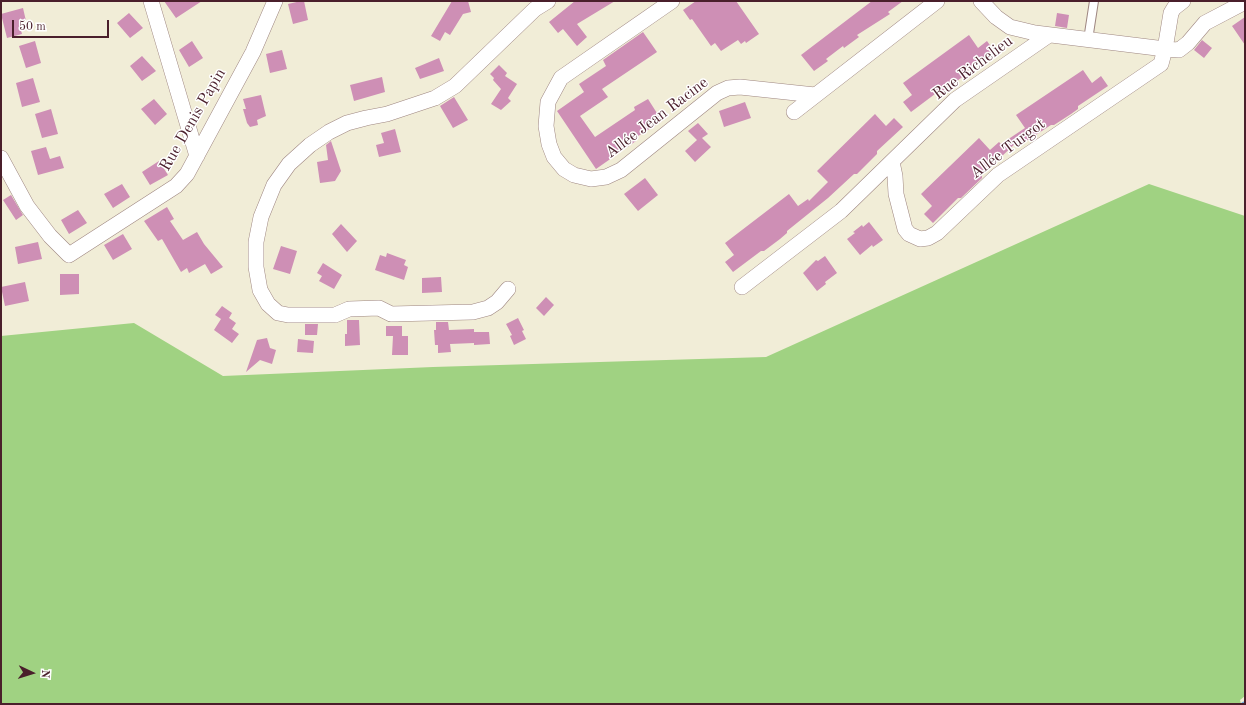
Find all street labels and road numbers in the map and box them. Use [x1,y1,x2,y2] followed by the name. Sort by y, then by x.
[929,32,1017,104] street label: Rue Richelieu
[156,65,230,175] street label: Rue Denis Papin
[602,73,712,163] street label: Allée Jean Racine
[967,115,1049,183] street label: Allée Turgot

